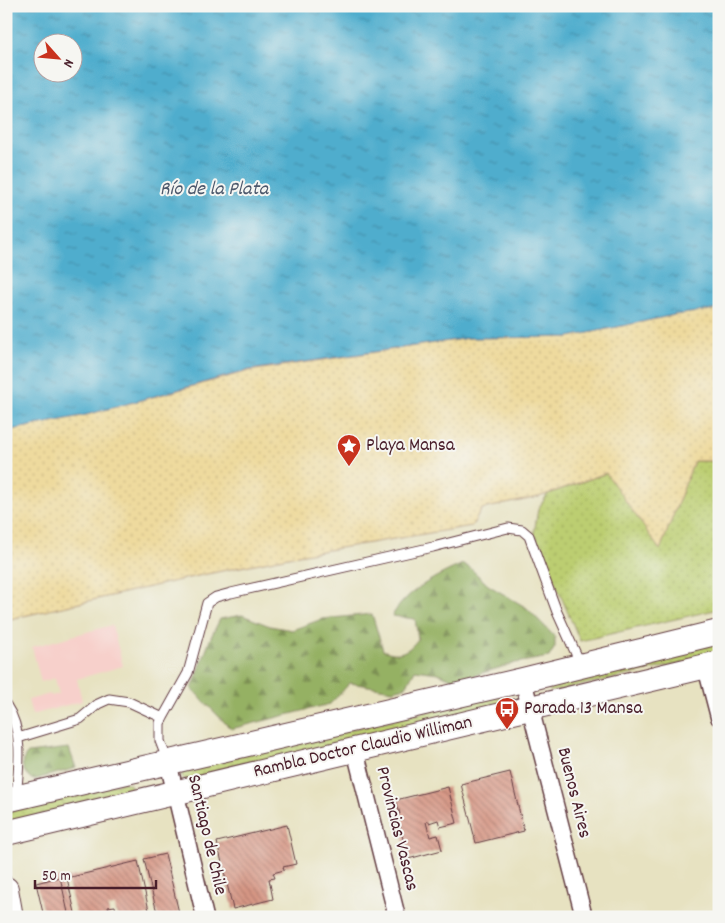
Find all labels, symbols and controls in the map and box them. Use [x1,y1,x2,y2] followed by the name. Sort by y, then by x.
[32,32,82,82] north arrow
[57,55,78,71] text: N
[160,176,270,204] water label: Río de la Plata
[336,433,362,467] place icon: Playa Mansa
[366,433,456,460] place label: Playa Mansa
[494,696,520,730] bus stop icon: Parada 13 Mansa
[524,696,643,723] place label: Parada 13 Mansa
[251,710,475,786] street label: Rambla Doctor Claudio Williman
[549,745,597,841] street label: Buenos Aires
[368,764,424,894] street label: Provincias Vascas
[179,772,233,898] street label: Santiago de Chile
[35,858,156,890] scale bar
[42,866,71,888] text: 50 m

